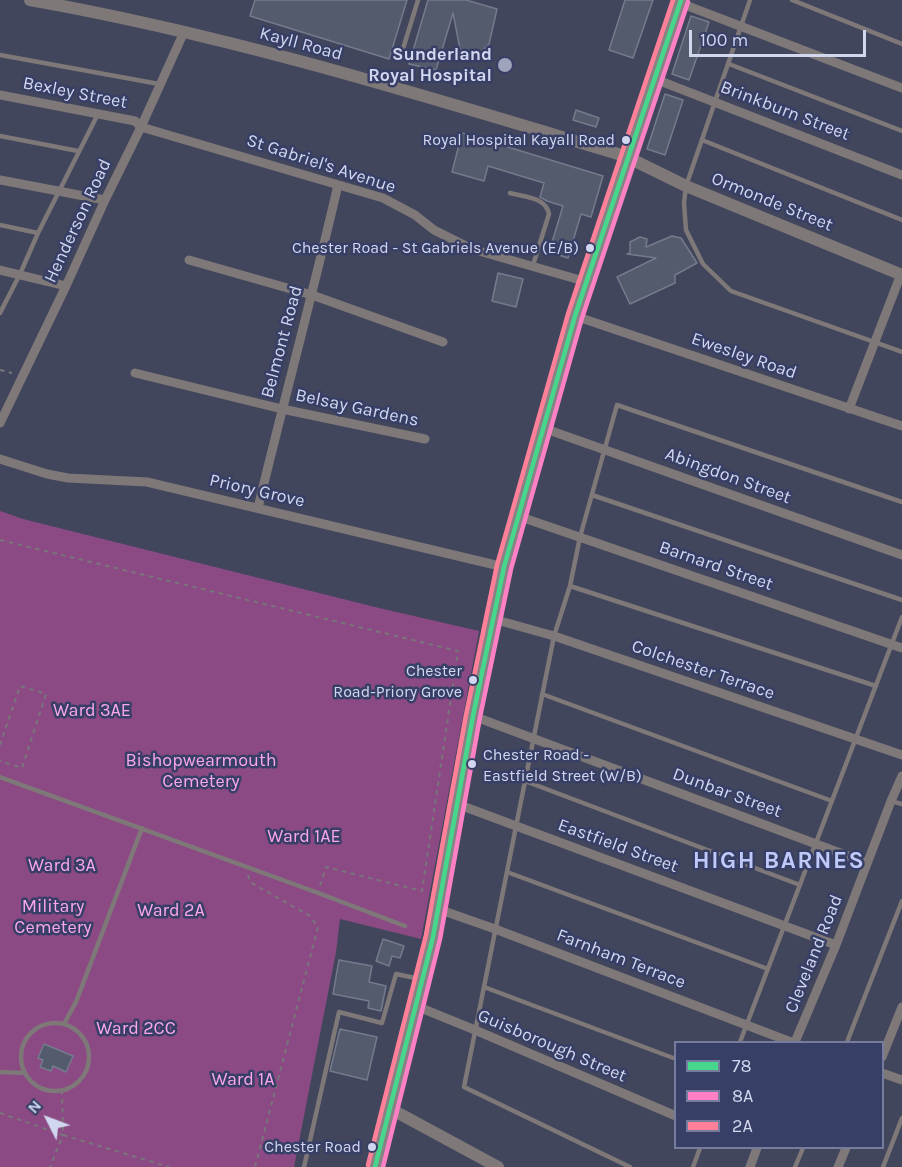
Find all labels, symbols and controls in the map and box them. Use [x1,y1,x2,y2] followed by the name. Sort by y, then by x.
[692,18,869,56] scale bar
[257,23,345,65] street label: Kayll Road
[700,29,748,51] text: 100 m
[368,44,492,86] place label: Sunderland Royal Hospital
[496,56,514,74] marker: Sunderland Royal Hospital
[21,72,129,114] street label: Bexley Street
[717,76,853,146] street label: Brinkburn Street
[244,130,398,198] street label: St Gabriel's Avenue
[422,130,615,150] place label: Royal Hospital Kayall Road
[620,134,632,146] marker: Royal Hospital Kayall Road
[40,156,116,286] street label: Henderson Road
[708,168,836,236] street label: Ormonde Street
[292,238,579,258] place label: Chester Road - St Gabriels Avenue (E/B)
[584,242,596,254] marker: Chester Road - St Gabriels Avenue (E/B)
[257,283,307,401] street label: Belmont Road
[688,328,800,384] street label: Ewesley Road
[293,384,421,432] street label: Belsay Gardens
[662,443,794,509] street label: Abingdon Street
[207,470,307,512] street label: Priory Grove
[656,536,776,596] street label: Barnard Street
[629,635,777,705] street label: Colchester Terrace
[333,661,462,699] place label: Chester Road-Priory Grove
[467,674,479,686] marker: Chester Road-Priory Grove
[53,700,131,722] park label: Ward 3AE
[483,745,642,783] place label: Chester Road - Eastfield Street (W/B)
[125,750,277,792] park label: Bishopwearmouth Cemetery
[466,758,478,770] marker: Chester Road - Eastfield Street (W/B)
[670,763,784,823] street label: Dunbar Street
[555,814,681,878] street label: Eastfield Street
[267,826,341,848] park label: Ward 1AE
[693,847,865,875] district label: HIGH BARNES
[28,855,96,877] park label: Ward 3A
[780,892,848,1016] street label: Cleveland Road
[14,896,92,938] park label: Military Cemetery
[137,900,205,922] park label: Ward 2A
[553,924,689,994] street label: Farnham Terrace
[474,1005,630,1087] street label: Guisborough Street
[96,1018,176,1040] park label: Ward 2CC
[674,1041,884,1149] legend
[732,1055,752,1077] text: 78
[211,1069,275,1091] park label: Ward 1A
[732,1085,753,1107] text: 8A
[18,1089,78,1149] north arrow
[23,1096,45,1117] text: N
[732,1115,753,1137] text: 2A
[264,1137,361,1157] place label: Chester Road
[366,1141,378,1153] marker: Chester Road

